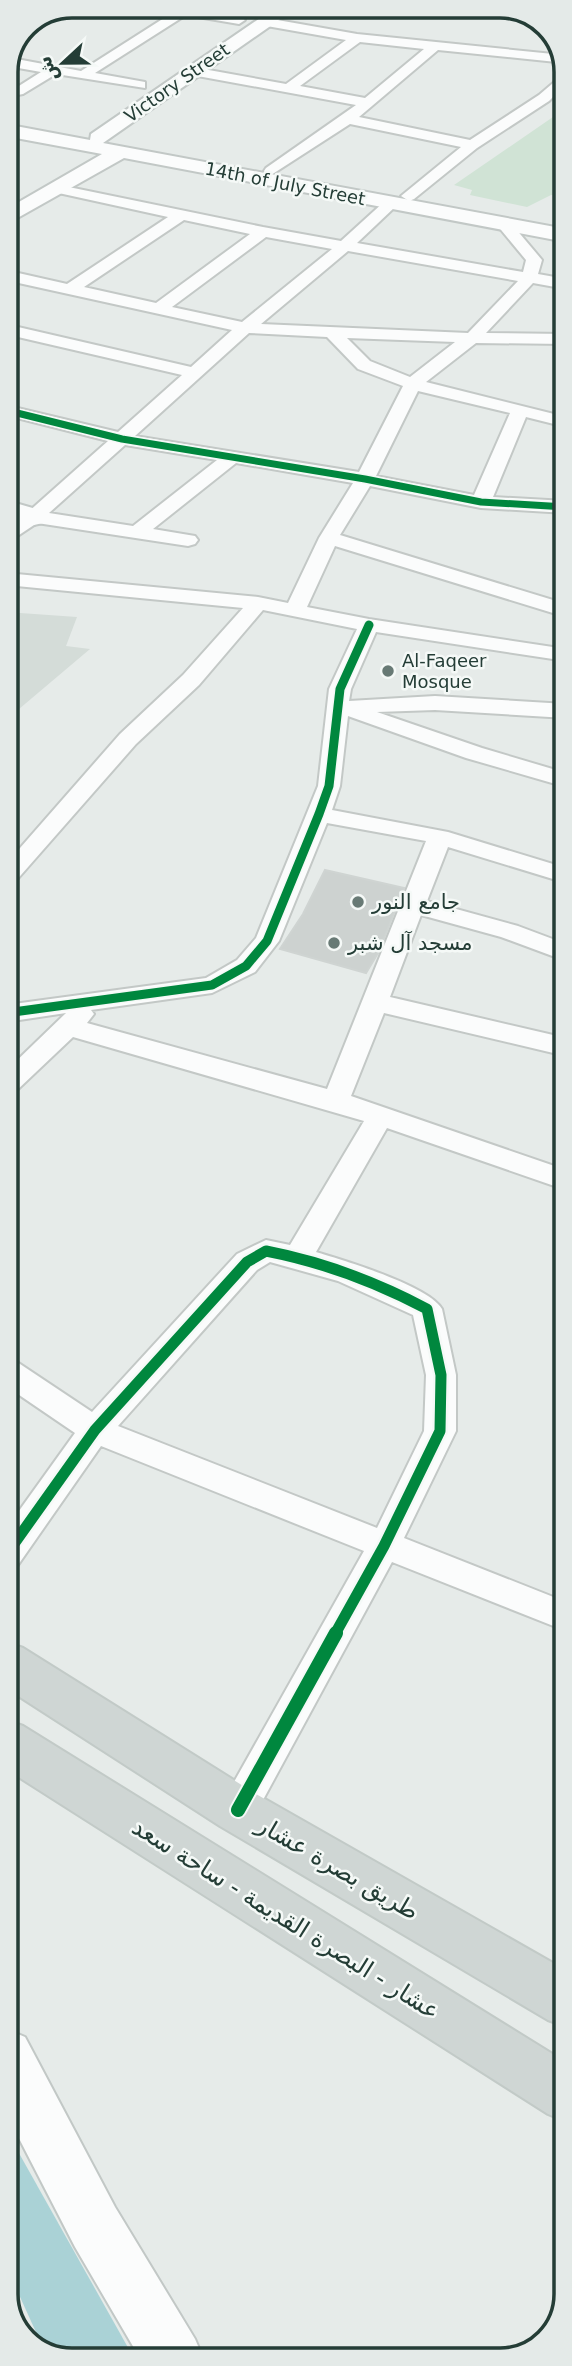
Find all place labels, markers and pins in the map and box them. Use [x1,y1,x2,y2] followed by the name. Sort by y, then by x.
[402,650,487,692] place label: Al-Faqeer Mosque
[380,663,396,679] marker: Al-Faqeer Mosque
[371,890,460,914] place label: جامع النور
[350,894,366,910] marker: جامع النور
[347,930,473,955] place label: مسجد آل شبر
[326,935,342,951] marker: مسجد آل شبر

